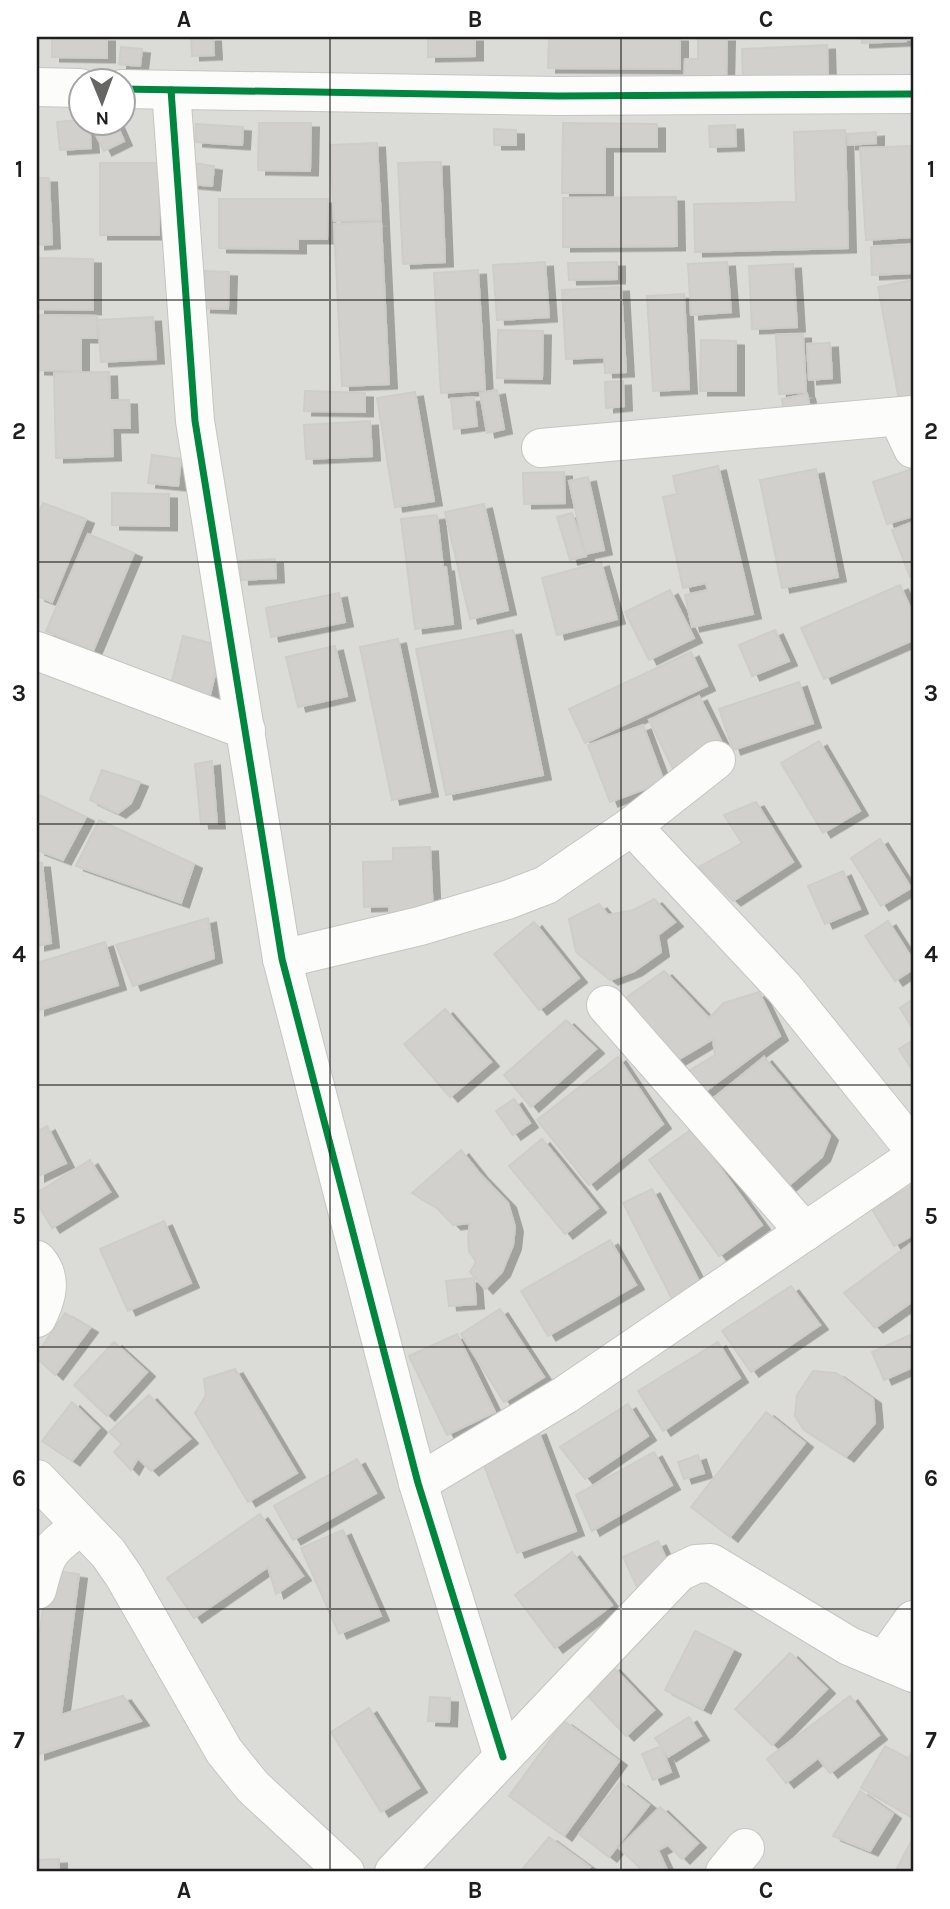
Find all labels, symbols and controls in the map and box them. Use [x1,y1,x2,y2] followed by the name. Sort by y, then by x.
[177,6,191,33] text: A
[468,6,482,33] text: B
[759,6,773,33] text: C
[66,66,136,136] north arrow
[95,107,109,129] text: N
[15,156,23,183] text: 1
[927,156,935,183] text: 1
[12,418,26,445] text: 2
[924,418,938,445] text: 2
[12,680,26,707] text: 3
[924,680,938,707] text: 3
[12,941,26,968] text: 4
[924,941,938,968] text: 4
[12,1203,26,1230] text: 5
[924,1203,938,1230] text: 5
[12,1465,26,1492] text: 6
[924,1465,938,1492] text: 6
[13,1727,25,1754] text: 7
[925,1727,937,1754] text: 7
[177,1877,191,1904] text: A
[468,1877,482,1904] text: B
[759,1877,773,1904] text: C

